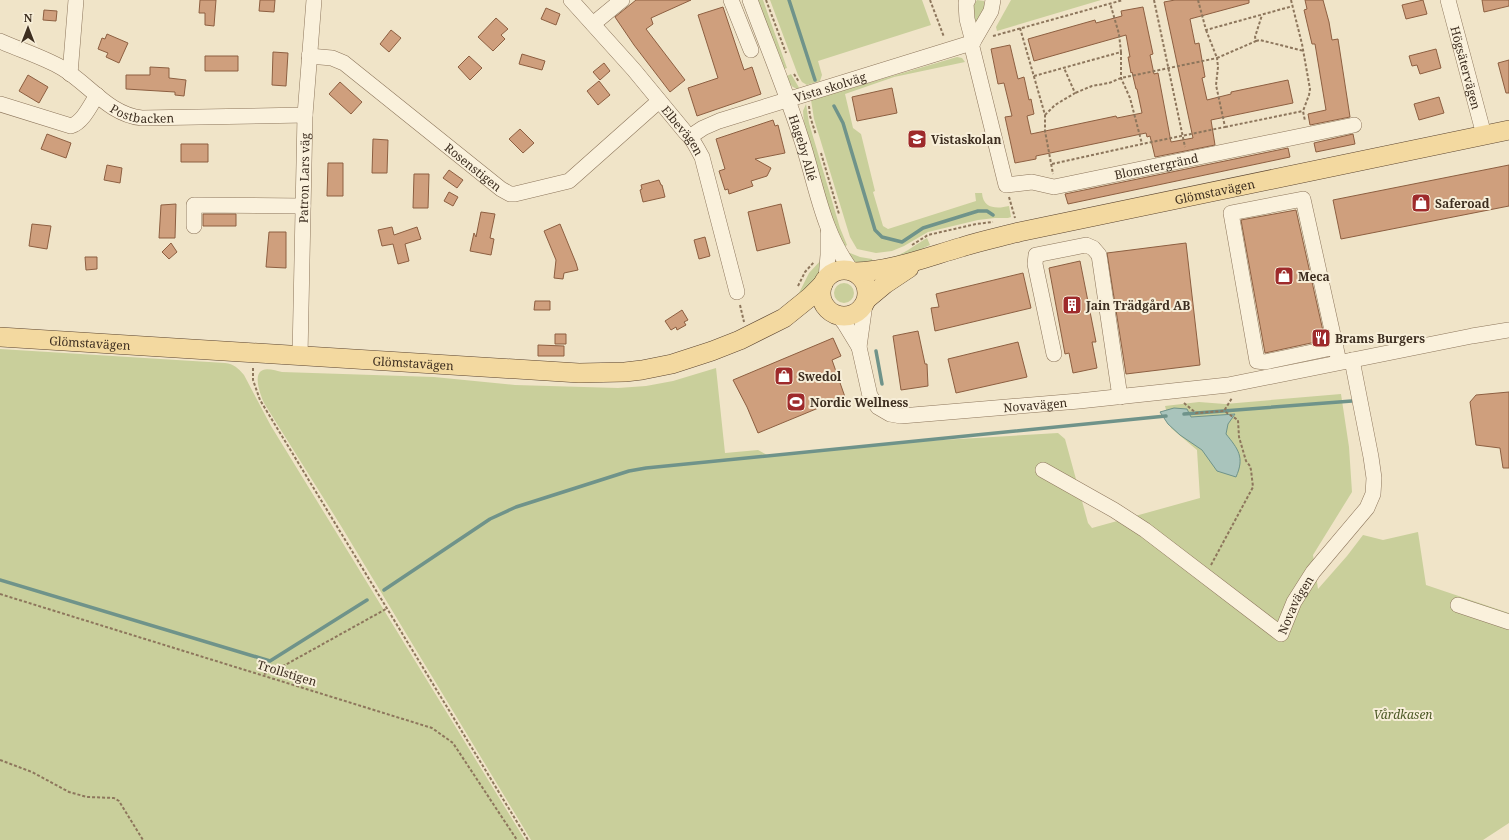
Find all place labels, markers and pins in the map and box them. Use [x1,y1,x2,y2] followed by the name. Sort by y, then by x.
[906,128,928,150] school or university icon: Vistaskolan
[931,131,1001,148] place label: Vistaskolan
[1410,192,1432,214] shop icon: Saferoad
[1435,195,1490,212] place label: Saferoad
[1273,265,1295,287] shop icon: Meca
[1298,268,1330,285] place label: Meca
[1061,294,1083,316] building icon: Jain Trädgård AB
[1085,297,1190,314] place label: Jain Trädgård AB
[1310,327,1332,349] restaurant icon: Brams Burgers
[1335,330,1425,347] place label: Brams Burgers
[773,365,795,387] shop icon: Swedol
[798,368,842,385] place label: Swedol
[785,391,807,413] sports icon: Nordic Wellness
[810,394,909,411] place label: Nordic Wellness

